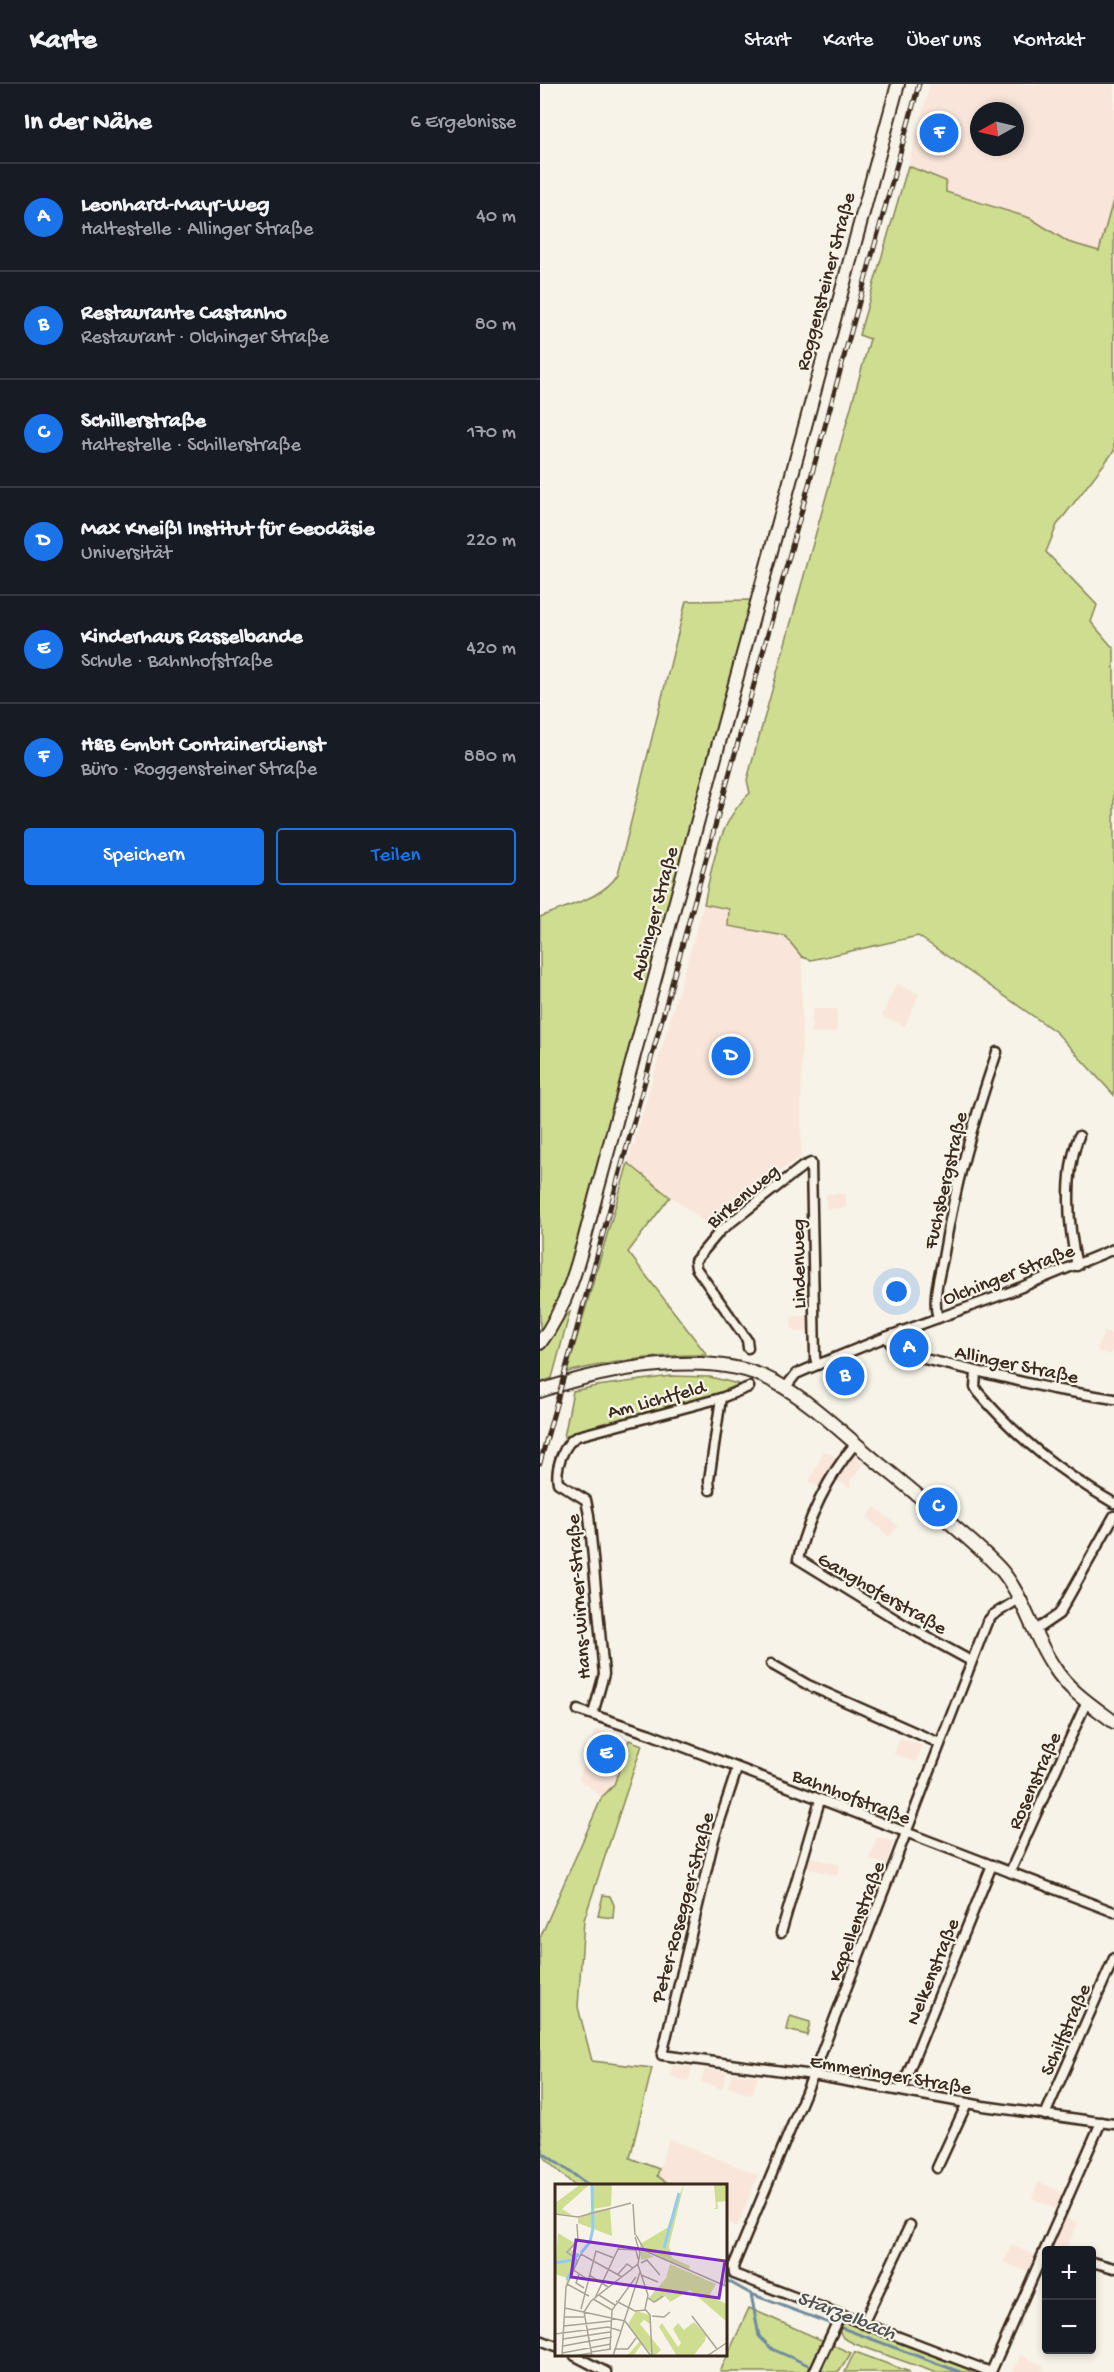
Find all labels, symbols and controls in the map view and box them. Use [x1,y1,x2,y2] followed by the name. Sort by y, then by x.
[30,25,97,58] text: Karte
[744,29,790,54] text: Start
[823,29,873,54] text: Karte
[906,29,980,54] text: Über uns
[1013,29,1084,54] text: Kontakt
[970,102,1024,156] north arrow
[24,108,152,139] text: In der Nähe
[920,110,958,156] pin: F
[410,112,516,135] text: 6 Ergebnisse
[793,190,862,373] street label: Roggensteiner Straße
[81,193,269,219] text: Leonhard-Mayr-Weg
[38,206,49,229] text: A
[476,206,516,229] text: 40 m
[81,219,313,242] text: Haltestelle · Allinger Straße
[81,301,287,327] text: Restaurante Castanho
[38,314,49,337] text: B
[475,314,516,337] text: 80 m
[81,327,329,350] text: Restaurant · Olchinger Straße
[81,409,206,435] text: Schillerstraße
[38,422,49,445] text: C
[467,422,516,445] text: 170 m
[81,435,301,458] text: Haltestelle · Schillerstraße
[81,517,375,543] text: Max Kneißl Institut für Geodäsie
[37,530,50,553] text: D
[466,530,516,553] text: 220 m
[81,543,172,566] text: Universität
[81,625,303,651] text: Kinderhaus Rasselbande
[37,638,50,661] text: E
[466,638,516,661] text: 420 m
[81,651,273,674] text: Schule · Bahnhofstraße
[81,733,325,759] text: H&B GmbH Containerdienst
[38,746,49,769] text: F
[464,746,516,769] text: 880 m
[81,759,317,782] text: Büro · Roggensteiner Straße
[24,828,264,885] button: Speichern
[276,828,516,885] button: Teilen
[628,844,685,983] street label: Aubinger Straße
[712,1034,750,1078] pin: D
[920,1109,975,1253] street label: Fuchsbergstraße
[703,1161,785,1235] street label: Birkenweg
[788,1219,813,1309] street label: Lindenweg
[940,1240,1079,1312] street label: Olchinger Straße
[882,1277,911,1306] your location
[890,1326,928,1370] pin: A
[952,1342,1081,1391] street label: Allinger Straße
[826,1354,864,1398] pin: B
[605,1377,711,1426] street label: Am Lichtfeld
[918,1484,958,1530] pin: C
[563,1513,598,1680] street label: Hans-Wirner-Straße
[813,1549,951,1642] street label: Ganghoferstraße
[1004,1729,1068,1834] street label: Rosenstraße
[586,1732,626,1776] pin: E
[787,1765,914,1832] street label: Bahnhofstraße
[648,1809,721,2007] street label: Peter-Rosegger-Straße
[825,1858,892,1986] street label: Kapellenstraße
[902,1915,966,2029] street label: Nelkenstraße
[1037,1980,1098,2080] street label: Schilfstraße
[808,2051,974,2102] street label: Emmeringer Straße
[555,2184,728,2357] inset map
[1042,2246,1096,2354] map controls
[1042,2246,1096,2300] button: +
[793,2287,899,2348] water label: Starzelbach
[1042,2300,1096,2354] button: −

